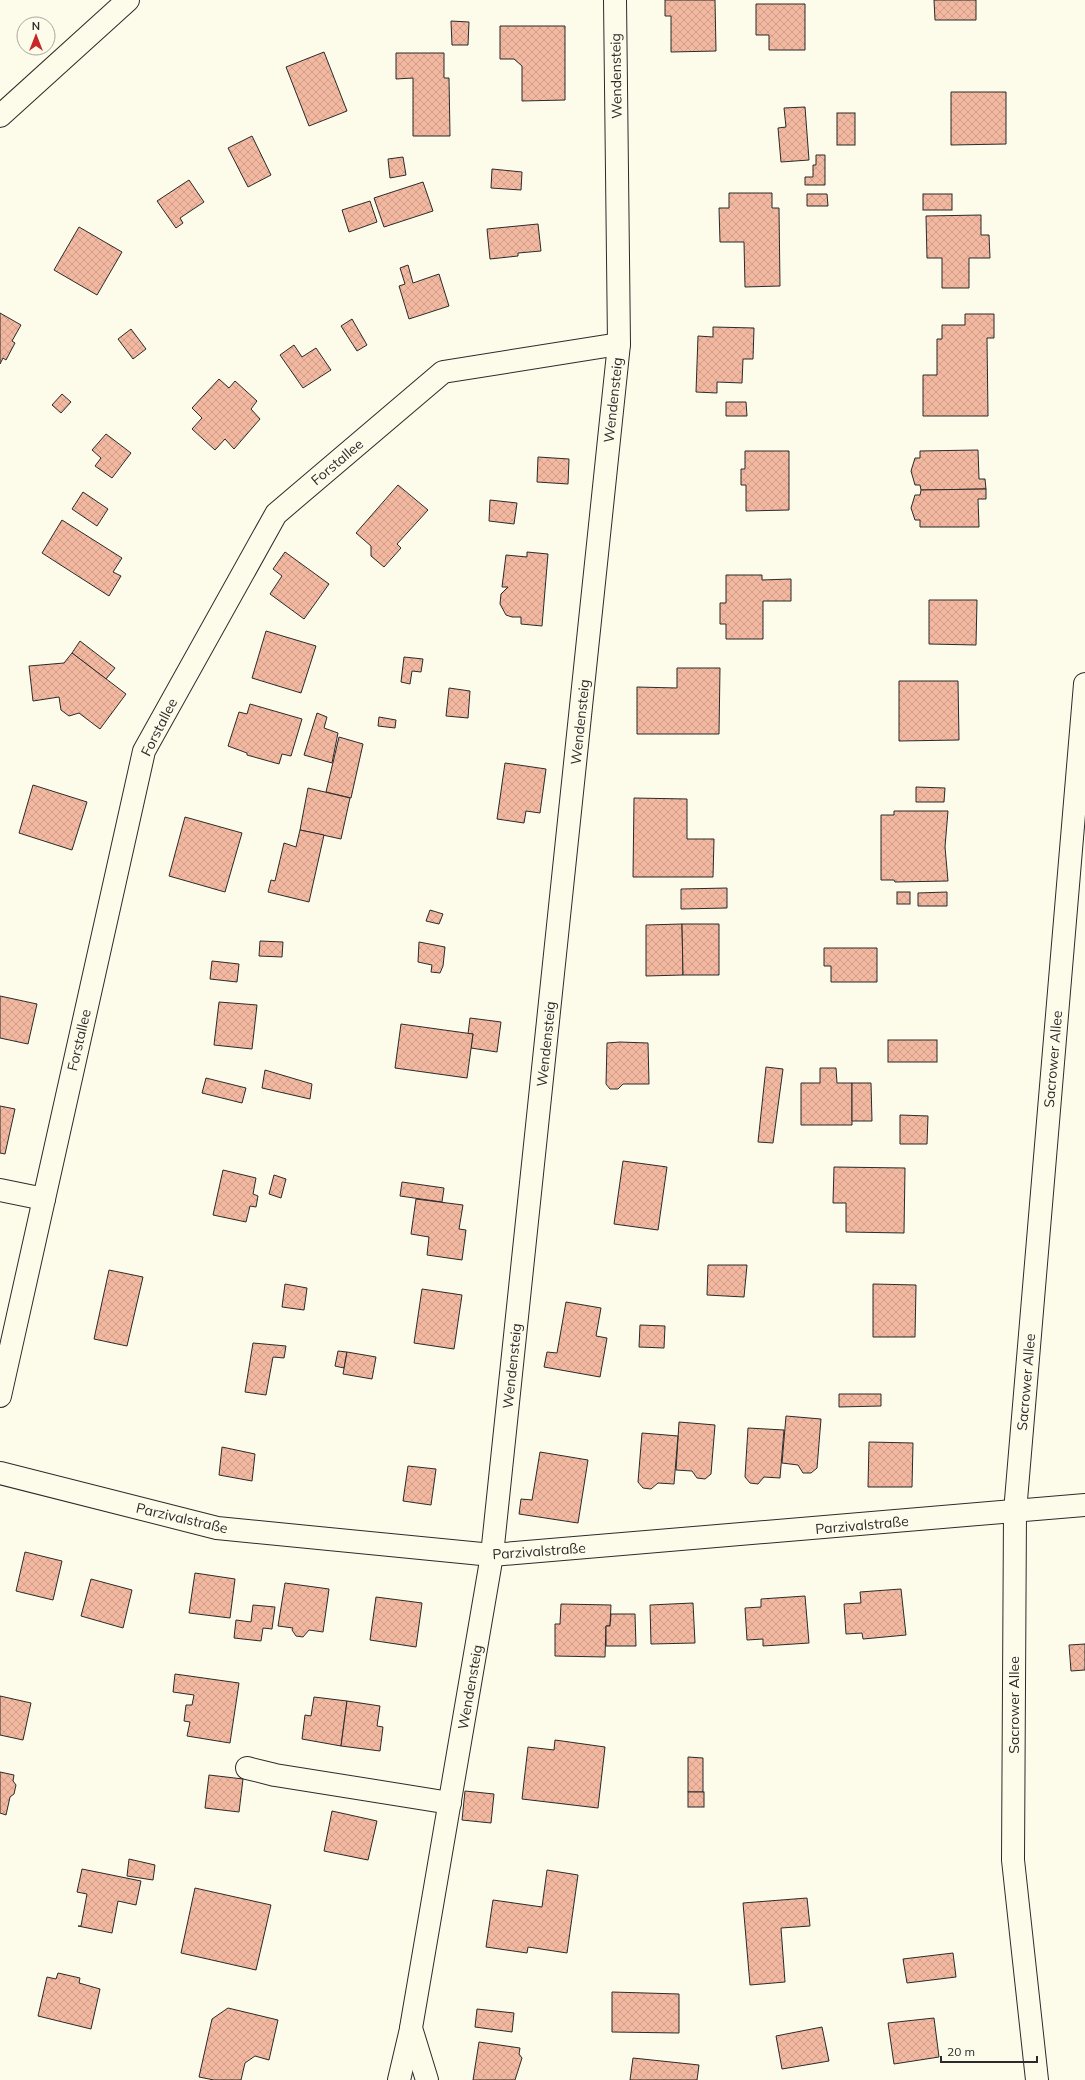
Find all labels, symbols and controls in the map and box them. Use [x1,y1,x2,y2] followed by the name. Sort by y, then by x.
[16,16,56,56] north arrow
[32,19,40,33] text: N
[606,33,626,119] street label: Wendensteig
[600,356,626,444] street label: Wendensteig
[307,435,367,489] street label: Forstallee
[567,678,593,766] street label: Wendensteig
[137,695,181,759] street label: Forstallee
[533,1000,559,1088] street label: Wendensteig
[63,1007,95,1073] street label: Forstallee
[1040,1010,1066,1108] street label: Sacrower Allee
[499,1322,525,1410] street label: Wendensteig
[1013,1333,1039,1431] street label: Sacrower Allee
[134,1499,230,1537] street label: Parzivalstraße
[815,1512,909,1538] street label: Parzivalstraße
[492,1539,586,1563] street label: Parzivalstraße
[454,1643,486,1731] street label: Wendensteig
[1005,1656,1023,1754] street label: Sacrower Allee
[941,2038,1037,2064] scale bar
[947,2044,975,2059] text: 20 m

